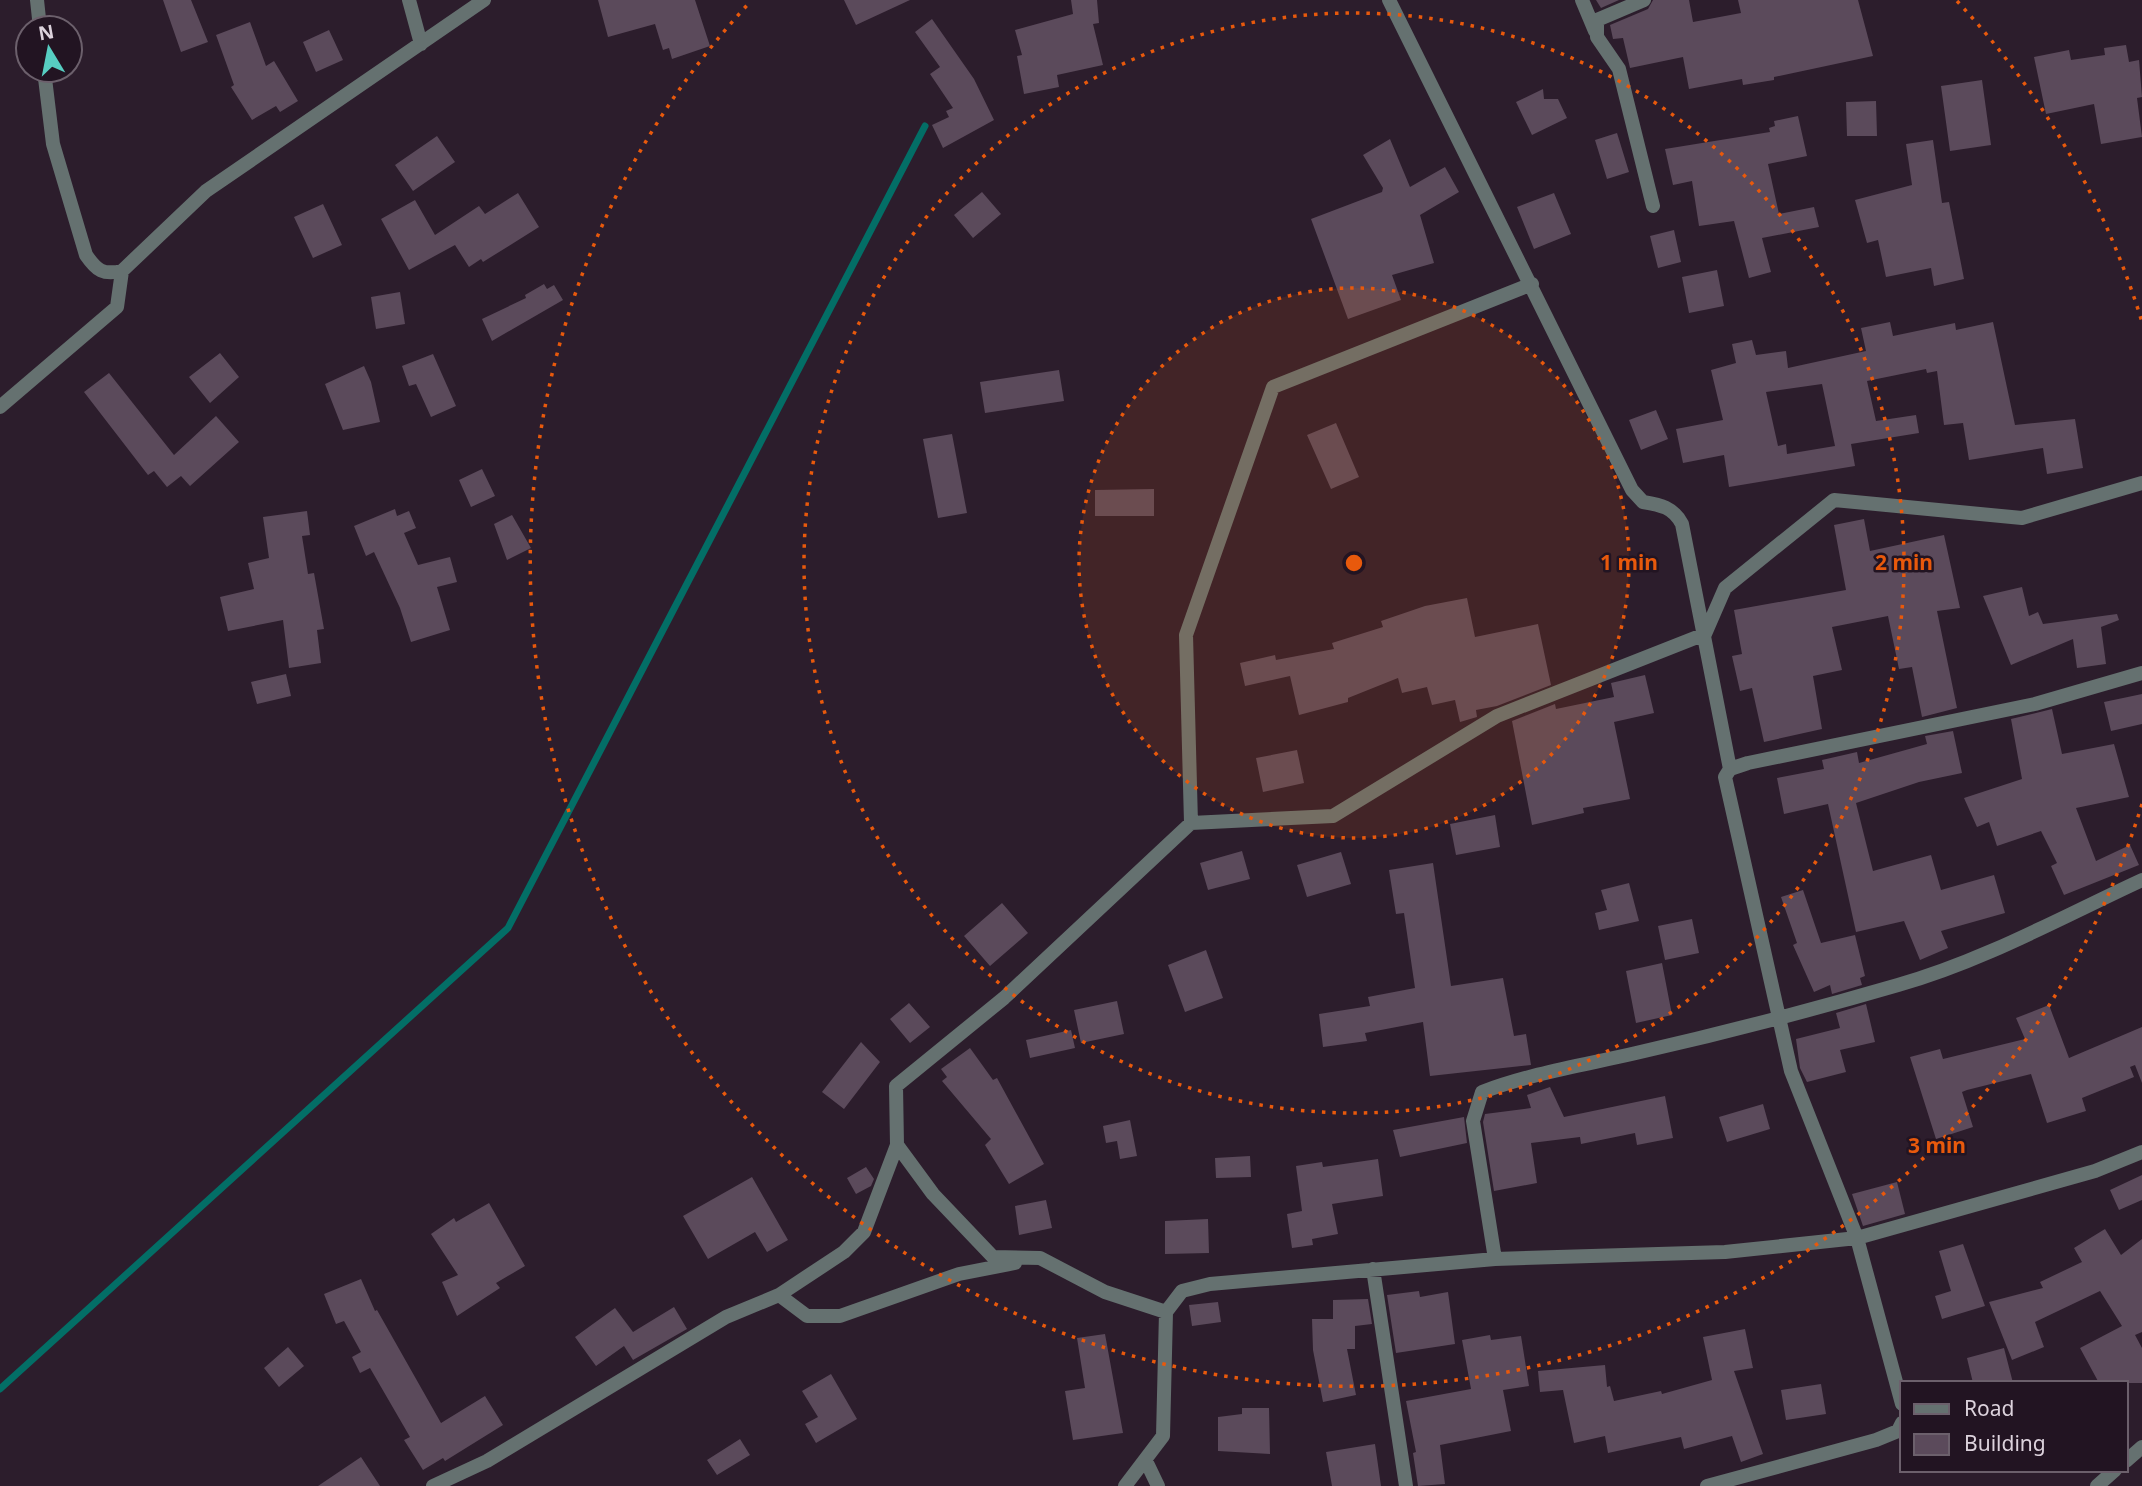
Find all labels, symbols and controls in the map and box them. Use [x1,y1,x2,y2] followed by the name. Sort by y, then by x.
[14,14,84,84] north arrow
[36,18,56,46] text: N
[1600,548,1658,576] text: 1 min
[1875,548,1933,576] text: 2 min
[1342,551,1366,575] centre of rings
[1908,1131,1966,1159] text: 3 min
[1900,1381,2128,1472] legend
[1964,1394,2014,1422] text: Road
[1964,1429,2046,1457] text: Building

